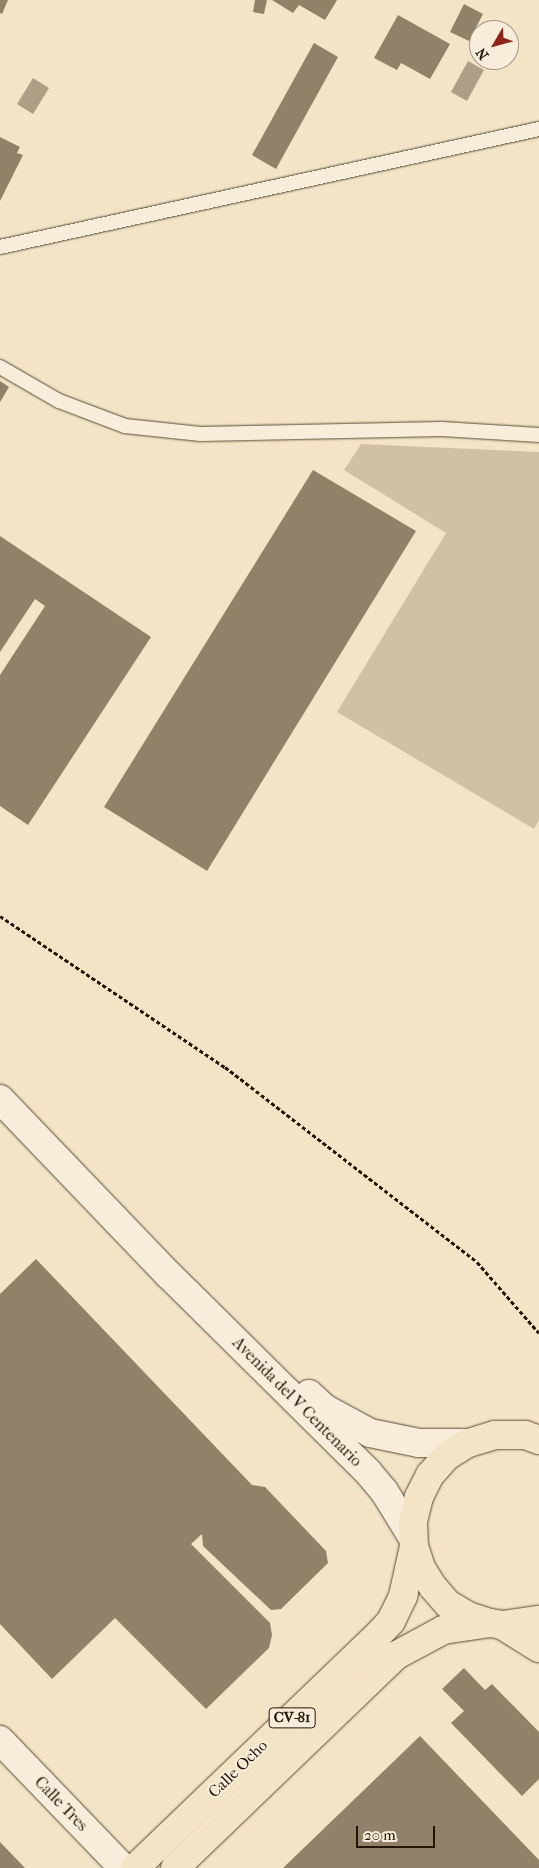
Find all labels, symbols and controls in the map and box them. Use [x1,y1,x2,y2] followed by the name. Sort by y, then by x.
[469,20,519,70] north arrow
[472,44,492,63] text: N
[228,1333,366,1471] street label: Avenida del V Centenario
[268,1706,316,1730] road number: CV-81
[204,1736,272,1802] street label: Calle Ocho
[30,1773,92,1835] street label: Calle Tres
[359,1816,438,1848] scale bar
[364,1826,396,1844] text: 20 m

